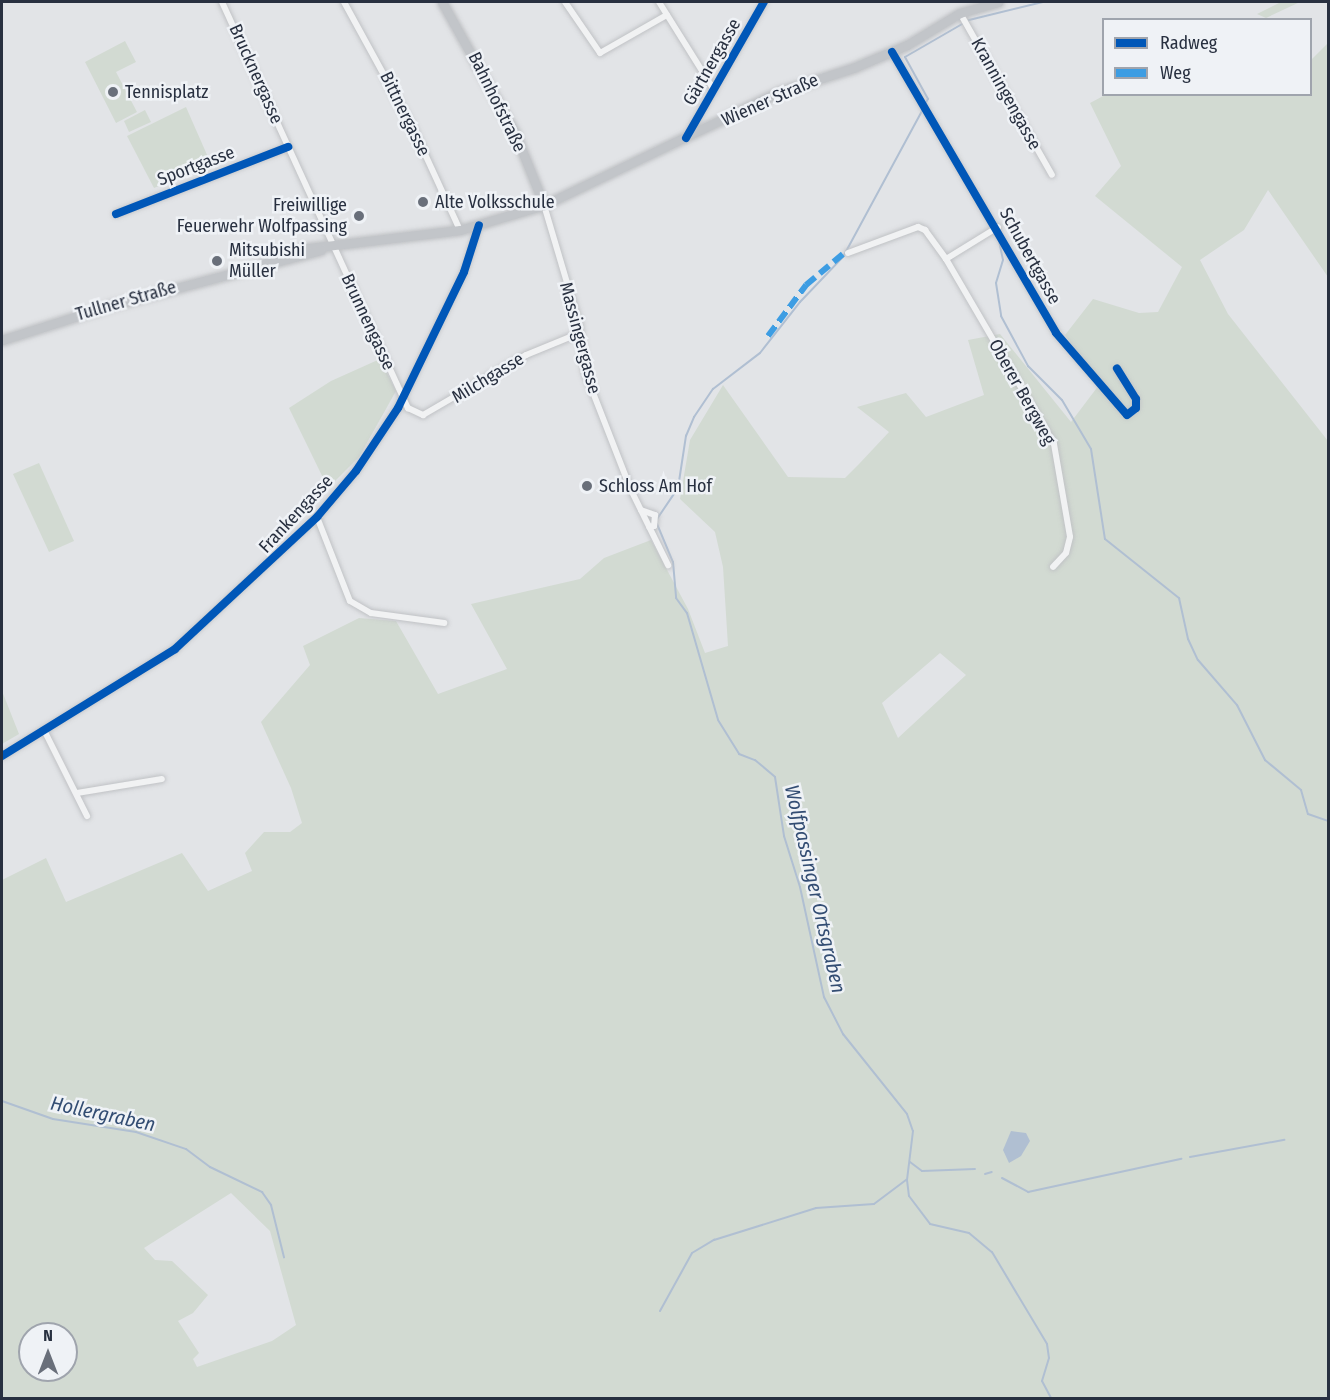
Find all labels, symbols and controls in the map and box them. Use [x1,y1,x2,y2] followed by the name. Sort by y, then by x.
[678,15,746,109] street label: Gärtnergasse
[1102,18,1312,96] legend
[224,21,288,127] street label: Brucknergasse
[1160,32,1217,54] text: Radweg
[966,34,1046,154] street label: Kranningengasse
[463,48,531,156] street label: Bahnhofstraße
[1160,62,1191,84] text: Weg
[375,68,435,160] street label: Bittnergasse
[718,69,822,131] street label: Wiener Straße
[125,81,208,103] place label: Tennisplatz
[106,85,120,99] marker: Tennisplatz
[154,141,238,191] street label: Sportgasse
[435,191,555,213] place label: Alte Volksschule
[177,195,347,238] place label: Freiwillige Feuerwehr Wolfpassing
[416,195,430,209] marker: Alte Volksschule
[995,204,1065,308] street label: Schubertgasse
[352,209,366,223] marker: Freiwillige Feuerwehr Wolfpassing
[229,240,305,282] place label: Mitsubishi Müller
[210,254,224,268] marker: Mitsubishi Müller
[336,270,400,374] street label: Brunnengasse
[73,276,179,326] street label: Tullner Straße
[555,280,605,396] street label: Massingergasse
[984,335,1060,449] street label: Oberer Bergweg
[448,348,528,408] street label: Milchgasse
[254,471,338,557] street label: Frankengasse
[599,475,712,497] place label: Schloss Am Hof
[580,479,594,493] marker: Schloss Am Hof
[779,783,851,995] water label: Wolfpassinger Ortsgraben
[48,1091,158,1137] water label: Hollergraben
[18,1322,78,1382] north arrow
[43,1326,53,1345] text: N

